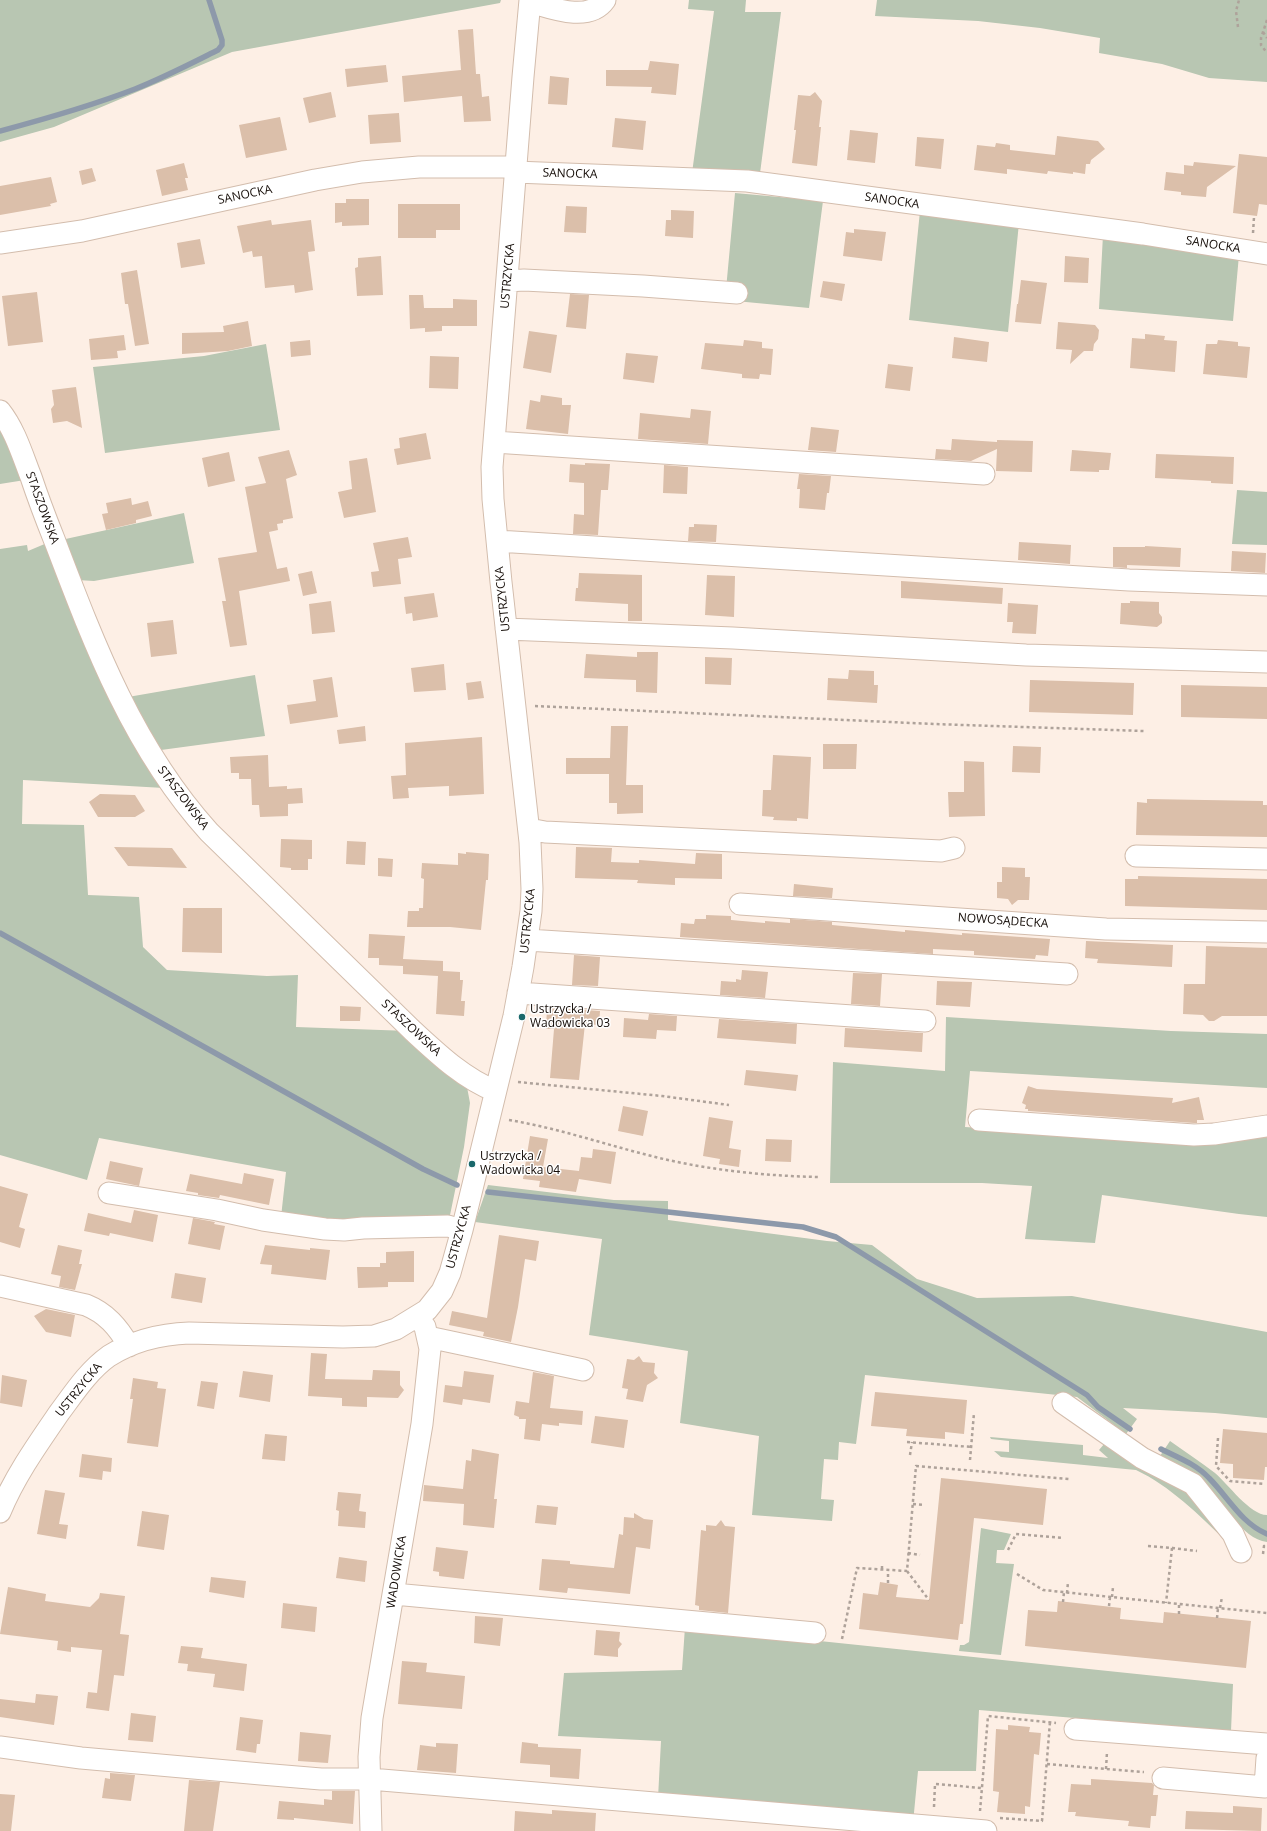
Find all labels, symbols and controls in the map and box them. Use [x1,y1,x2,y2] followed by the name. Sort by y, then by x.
[542,166,598,182] street label: SANOCKA
[217,182,273,208] street label: SANOCKA
[864,190,920,212] street label: SANOCKA
[1185,234,1241,256] street label: SANOCKA
[498,243,518,309] street label: USTRZYCKA
[22,470,62,546] street label: STASZOWSKA
[492,566,514,632] street label: USTRZYCKA
[154,763,212,833] street label: STASZOWSKA
[517,888,539,954] street label: USTRZYCKA
[957,911,1049,931] street label: NOWOSĄDECKA
[378,997,444,1059] street label: STASZOWSKA
[530,1003,610,1031] place label: Ustrzycka / Wadowicka 03
[517,1012,527,1022] marker: Ustrzycka / Wadowicka 03
[480,1150,560,1178] place label: Ustrzycka / Wadowicka 04
[467,1159,477,1169] marker: Ustrzycka / Wadowicka 04
[444,1204,474,1270] street label: USTRZYCKA
[53,1360,105,1420] street label: USTRZYCKA
[384,1535,410,1609] street label: WADOWICKA

